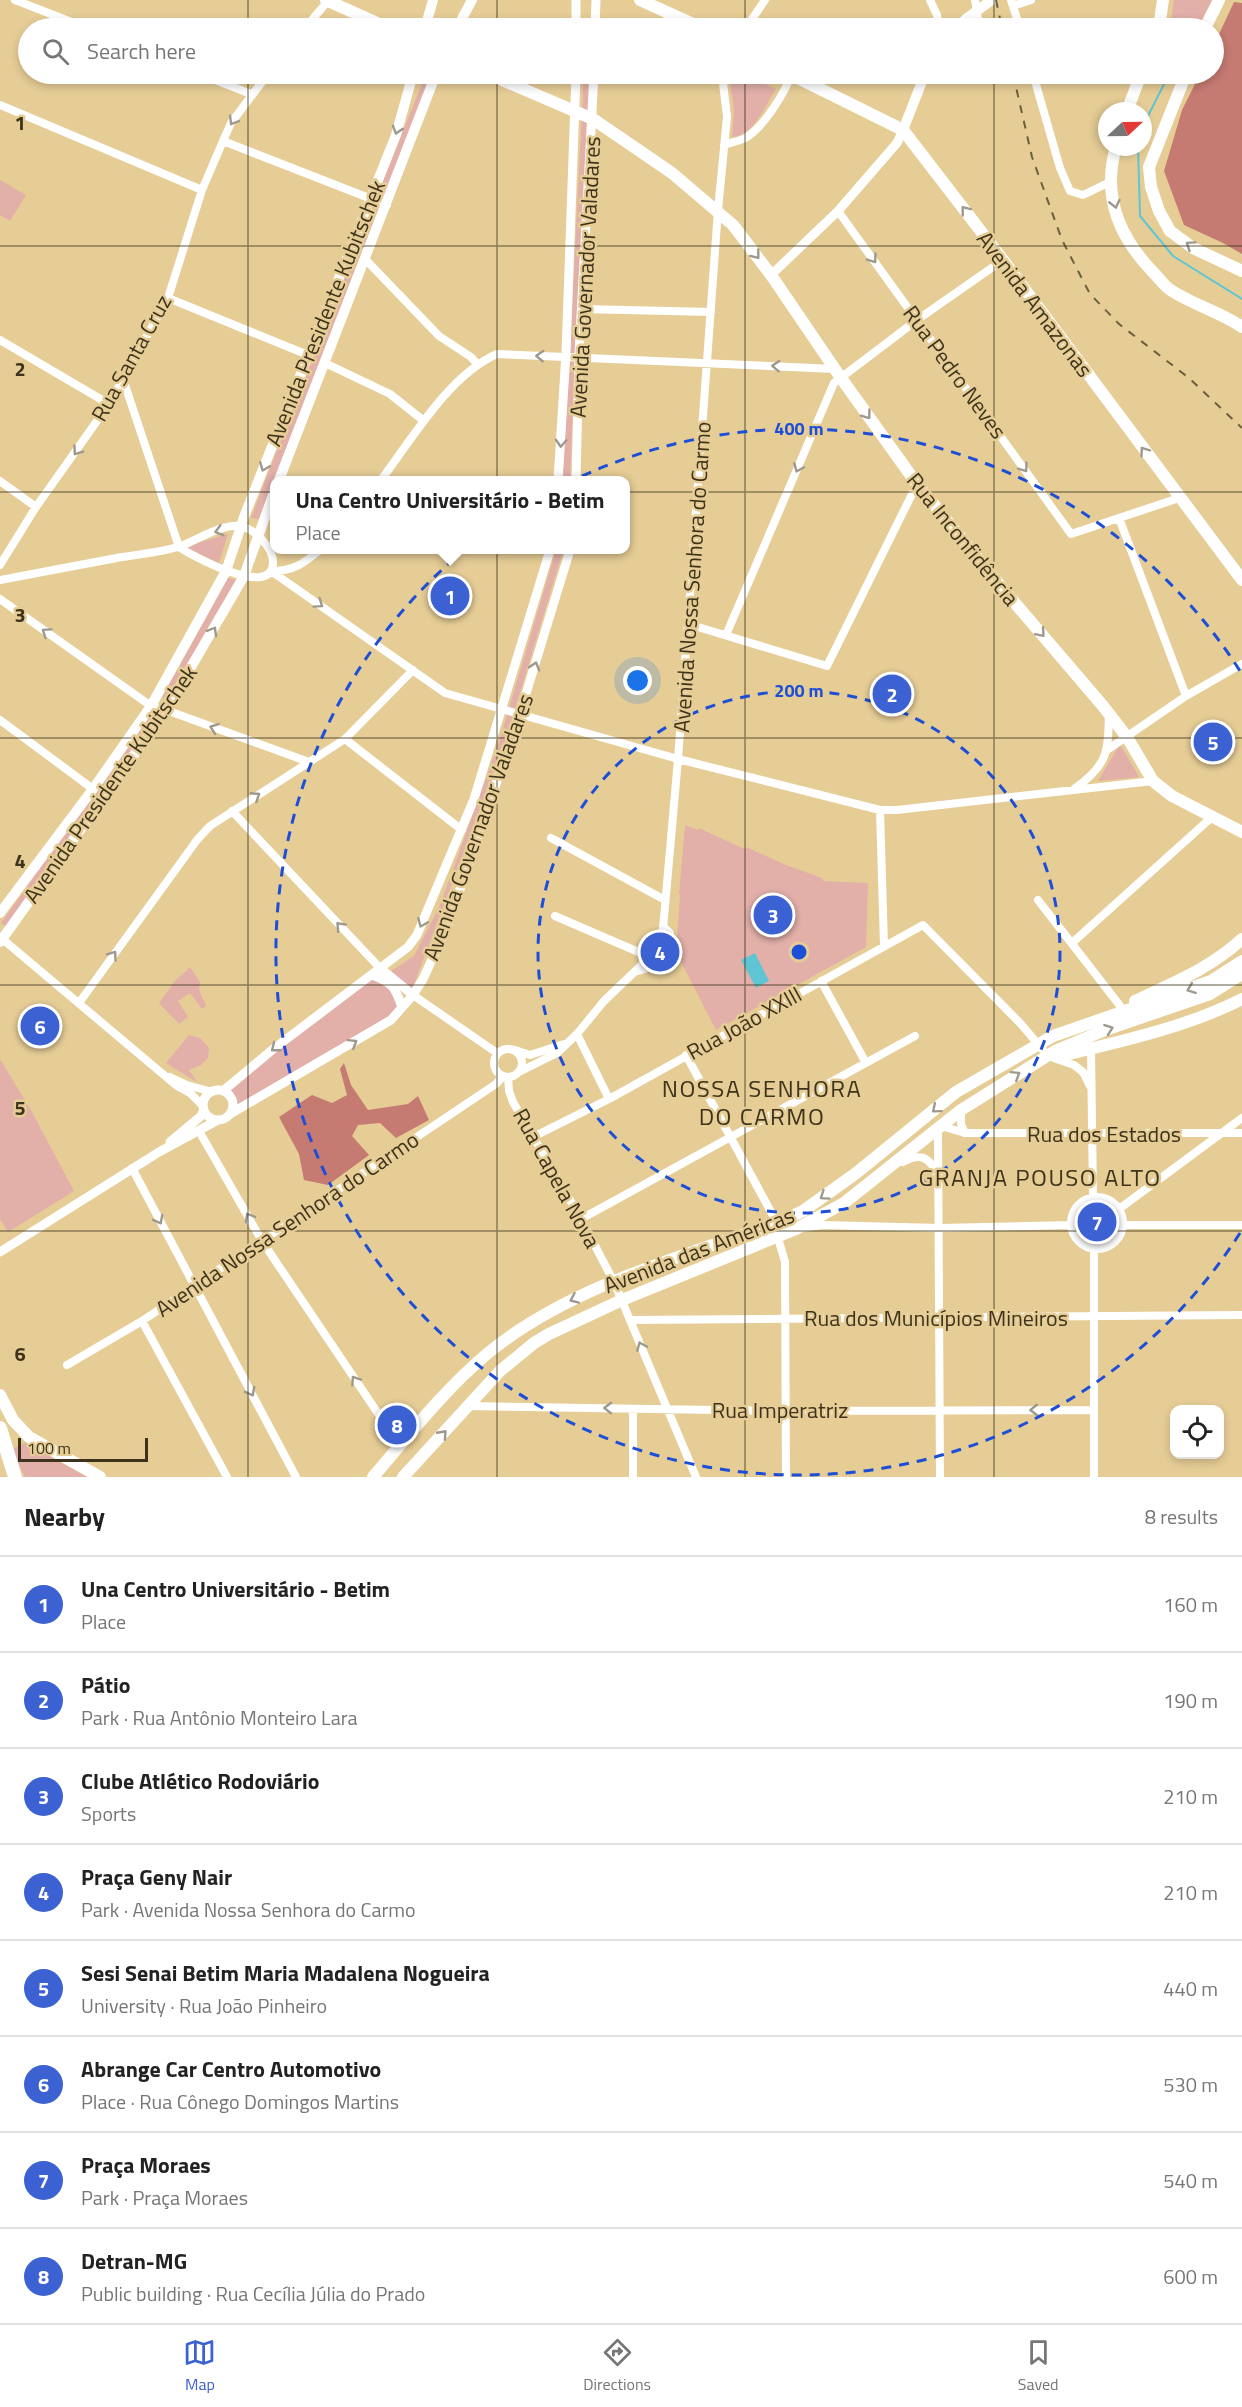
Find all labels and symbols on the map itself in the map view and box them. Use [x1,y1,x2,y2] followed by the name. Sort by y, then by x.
[1098,102,1152,156] north arrow
[14,107,26,138] text: 1
[229,115,241,125] one-way arrow
[392,124,404,135] one-way arrow
[561,135,609,419] street label: Avenida Governador Valadares
[256,174,394,451] street label: Avenida Presidente Kubitschek
[1107,199,1120,209] one-way arrow
[962,206,973,217] one-way arrow
[969,224,1101,384] street label: Avenida Amazonas
[1185,241,1196,252] one-way arrow
[748,248,759,259] one-way arrow
[866,252,877,263] one-way arrow
[82,288,180,428] street label: Rua Santa Cruz
[895,298,1015,446] street label: Rua Pedro Neves
[535,349,544,362] one-way arrow
[14,353,26,384] text: 2
[772,360,781,373] one-way arrow
[860,408,871,419] one-way arrow
[774,415,824,442] text: 400 m
[664,420,720,734] street label: Avenida Nossa Senhora do Carmo
[554,439,567,448] one-way arrow
[73,444,84,455] one-way arrow
[1140,446,1151,457] one-way arrow
[259,461,271,472] one-way arrow
[793,461,805,472] one-way arrow
[1017,461,1028,472] one-way arrow
[898,465,1028,613] street label: Rua Inconfidência
[214,524,224,536] one-way arrow
[430,574,470,618] pin: 1
[313,597,324,608] one-way arrow
[14,599,26,630] text: 3
[1034,626,1045,637] one-way arrow
[205,627,217,637] one-way arrow
[42,628,53,639] one-way arrow
[15,657,206,910] street label: Avenida Presidente Kubitschek
[528,661,540,672] one-way arrow
[623,666,652,695] your location
[872,672,912,716] pin: 2
[774,677,824,704] text: 200 m
[414,689,542,965] street label: Avenida Governador Valadares
[1194,720,1232,764] pin: 5
[209,722,220,735] one-way arrow
[249,793,260,804] one-way arrow
[14,845,26,876] text: 4
[754,892,792,938] pin: 3
[418,916,430,927] one-way arrow
[336,922,347,932] one-way arrow
[640,930,680,974] pin: 4
[789,942,809,962] centre of rings
[106,951,117,962] one-way arrow
[680,977,808,1069] street label: Rua João XXIII
[1186,981,1197,994] one-way arrow
[20,1004,60,1048] pin: 6
[1103,1023,1114,1036] one-way arrow
[347,1038,357,1050] one-way arrow
[271,1040,282,1051] one-way arrow
[662,1070,862,1134] district label: NOSSA SENHORA DO CARMO
[1010,1071,1020,1083] one-way arrow
[14,1092,26,1123] text: 5
[504,1102,610,1254] street label: Rua Capela Nova
[931,1102,942,1113] one-way arrow
[1027,1117,1181,1151] street label: Rua dos Estados
[148,1123,426,1325] street label: Avenida Nossa Senhora do Carmo
[919,1159,1161,1195] district label: GRANJA POUSO ALTO
[820,1189,831,1200] one-way arrow
[599,1198,799,1302] street label: Avenida das Américas
[1078,1200,1116,1244] pin: 7
[245,1213,256,1223] one-way arrow
[152,1214,163,1224] one-way arrow
[569,1292,580,1304] one-way arrow
[804,1301,1068,1335] street label: Rua dos Municípios Mineiros
[14,1338,26,1369] text: 6
[636,1341,648,1352] one-way arrow
[351,1376,363,1386] one-way arrow
[244,1386,255,1396] one-way arrow
[712,1393,848,1427] street label: Rua Imperatriz
[378,1402,416,1448] pin: 8
[604,1402,613,1415] one-way arrow
[1030,1404,1039,1416] one-way arrow
[436,1430,447,1440] one-way arrow
[18,1435,148,1462] scale bar

